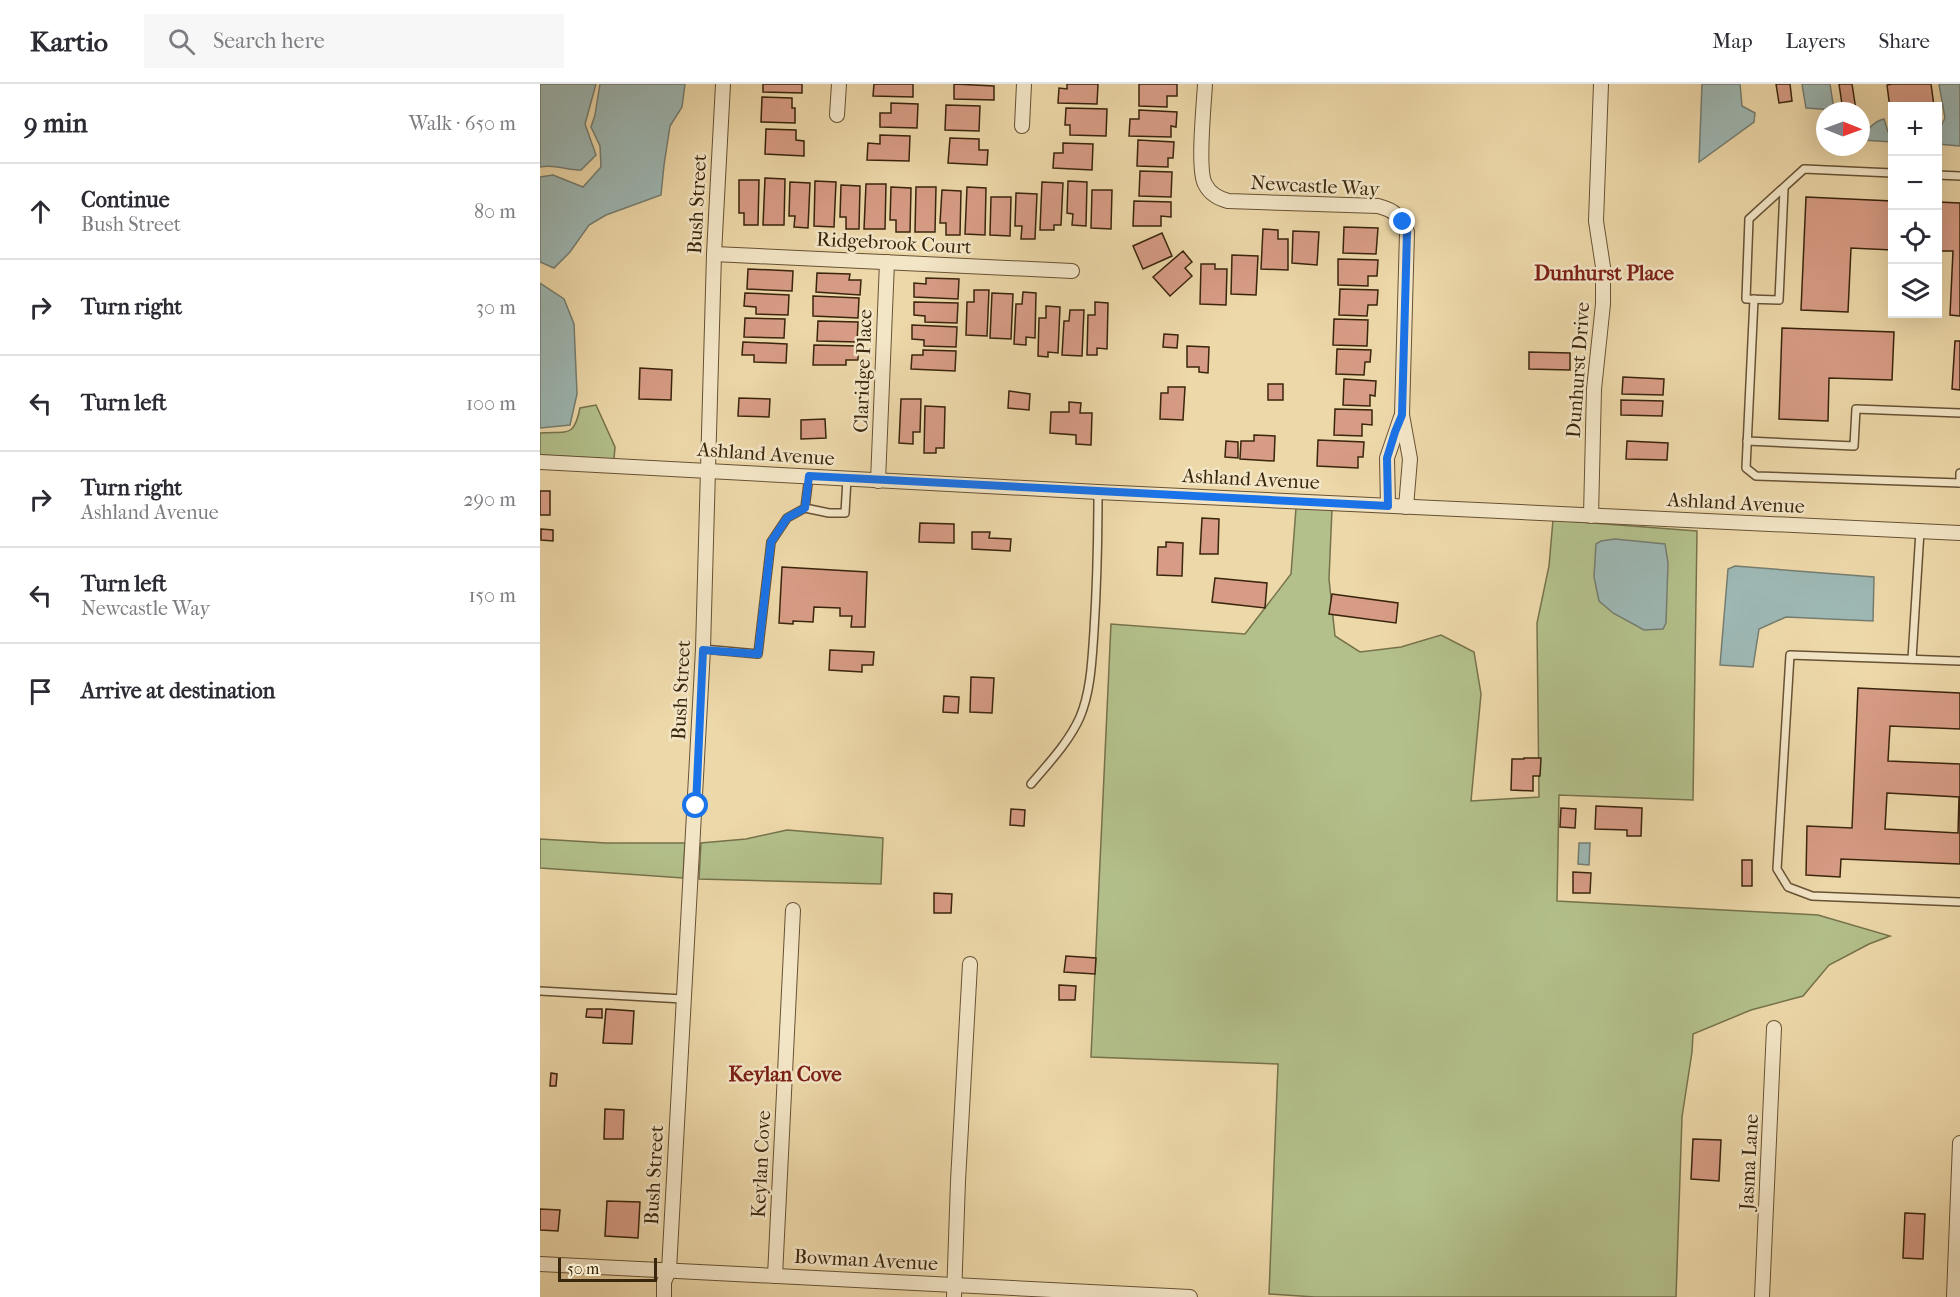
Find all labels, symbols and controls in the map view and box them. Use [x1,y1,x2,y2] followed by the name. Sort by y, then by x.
[144,14,564,68] search box
[30,25,108,58] text: Kartio
[165,25,198,58] icon: search
[213,28,325,54] text: Search here
[1712,29,1753,53] text: Map
[1786,29,1845,53] text: Layers
[1878,29,1930,53] text: Share
[1816,102,1870,156] north arrow
[1888,102,1942,318] map controls
[1888,102,1942,156] button: +
[24,108,88,139] text: 9 min
[409,112,516,135] text: Walk · 650 m
[683,153,711,255] street label: Bush Street
[1888,156,1942,210] button: −
[1250,171,1381,201] street label: Newcastle Way
[81,187,170,213] text: Continue
[24,195,57,228] icon: ahead
[474,200,516,223] text: 80 m
[1389,208,1415,234] route end
[1888,210,1942,264] button: locate
[81,213,181,236] text: Bush Street
[816,227,972,259] street label: Ridgebrook Court
[1534,261,1675,285] district label: Dunhurst Place
[1888,264,1942,318] button: layers
[24,291,57,324] icon: right
[81,294,182,320] text: Turn right
[476,296,516,319] text: 30 m
[1562,301,1594,439] street label: Dunhurst Drive
[849,309,877,433] street label: Claridge Place
[24,387,57,420] icon: left
[81,390,167,416] text: Turn left
[466,392,516,415] text: 100 m
[696,438,836,470] street label: Ashland Avenue
[1181,464,1320,494] street label: Ashland Avenue
[81,475,182,501] text: Turn right
[24,483,57,516] icon: right
[463,488,516,511] text: 290 m
[1666,488,1805,518] street label: Ashland Avenue
[81,501,219,524] text: Ashland Avenue
[81,571,167,597] text: Turn left
[24,579,57,612] icon: left
[468,584,516,607] text: 150 m
[81,597,210,620] text: Newcastle Way
[667,639,695,741] street label: Bush Street
[24,675,57,708] icon: arrive
[81,678,275,704] text: Arrive at destination
[682,792,708,818] route start
[728,1062,842,1086] district label: Keylan Cove
[747,1109,775,1218] street label: Keylan Cove
[1735,1113,1763,1213] street label: Jasma Lane
[640,1124,668,1226] street label: Bush Street
[794,1245,939,1275] street label: Bowman Avenue
[558,1255,657,1282] scale bar
[567,1259,599,1278] text: 50 m

